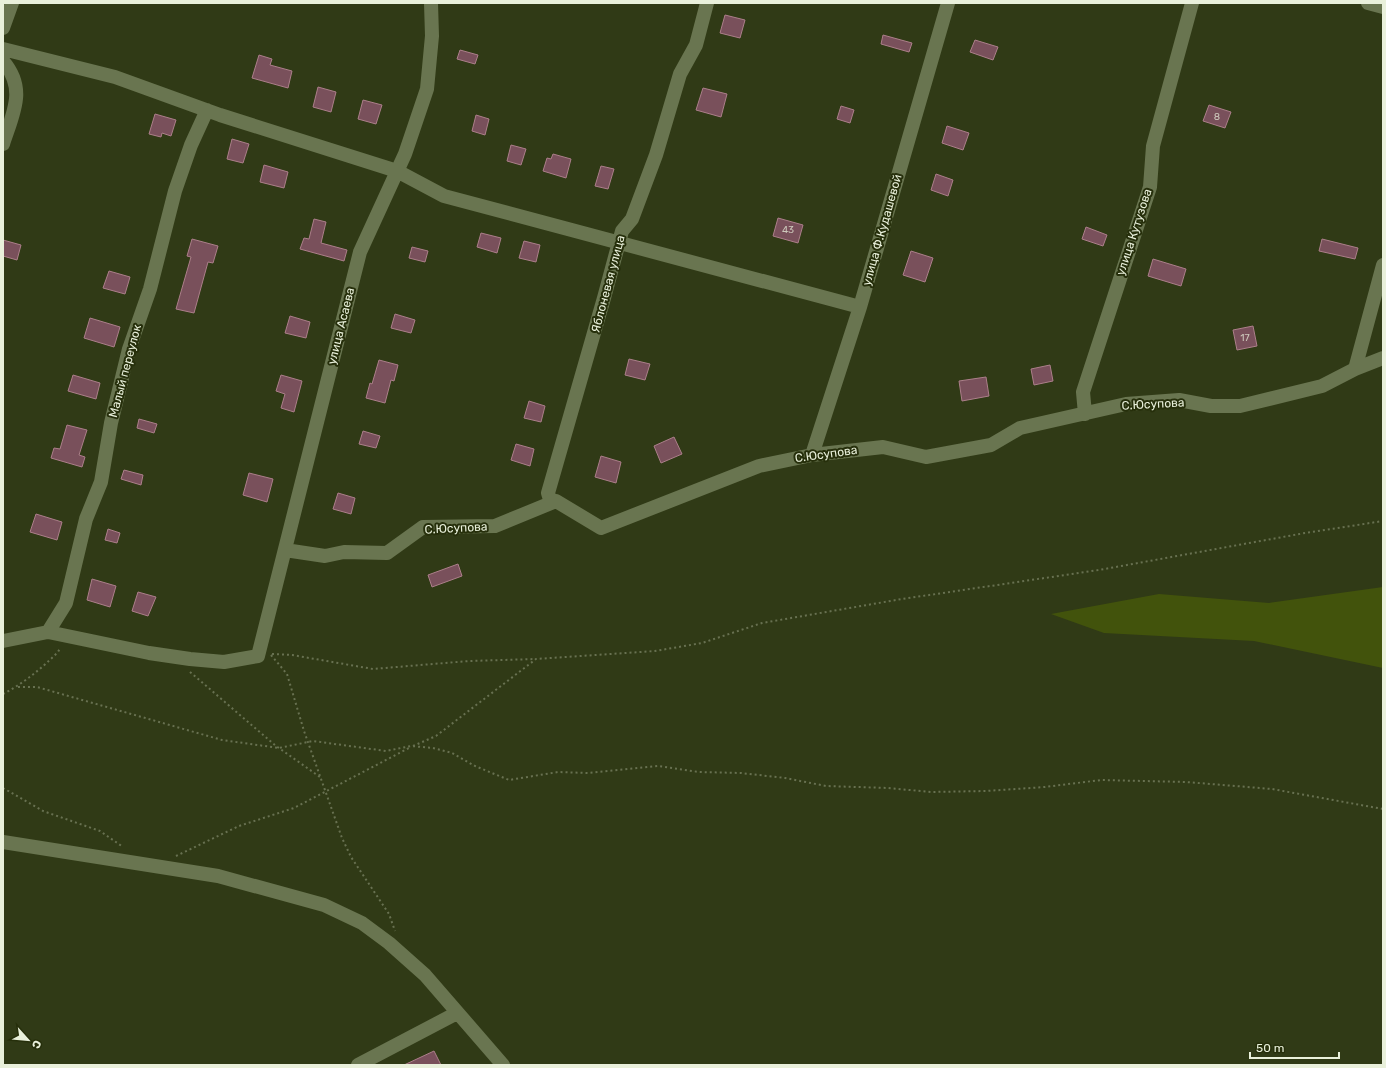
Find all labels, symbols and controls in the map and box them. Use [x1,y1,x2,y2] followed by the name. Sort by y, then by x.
[1214,111,1220,123] house number: 8
[859,173,905,287] street label: улица Ф.Кудашевой
[1113,187,1155,277] street label: улица Кутузова
[782,224,794,236] house number: 43
[588,234,628,334] street label: Яблоневая улица
[325,286,357,366] street label: улица Асаева
[106,322,144,419] street label: Малый переулок
[1240,332,1250,344] house number: 17
[1121,395,1185,413] street label: С.Юсупова
[794,443,858,465] street label: С.Юсупова
[424,519,488,537] street label: С.Юсупова
[8,1020,48,1060] north arrow
[1250,1034,1339,1060] scale bar
[29,1038,44,1051] text: С
[1256,1041,1284,1055] text: 50 m

